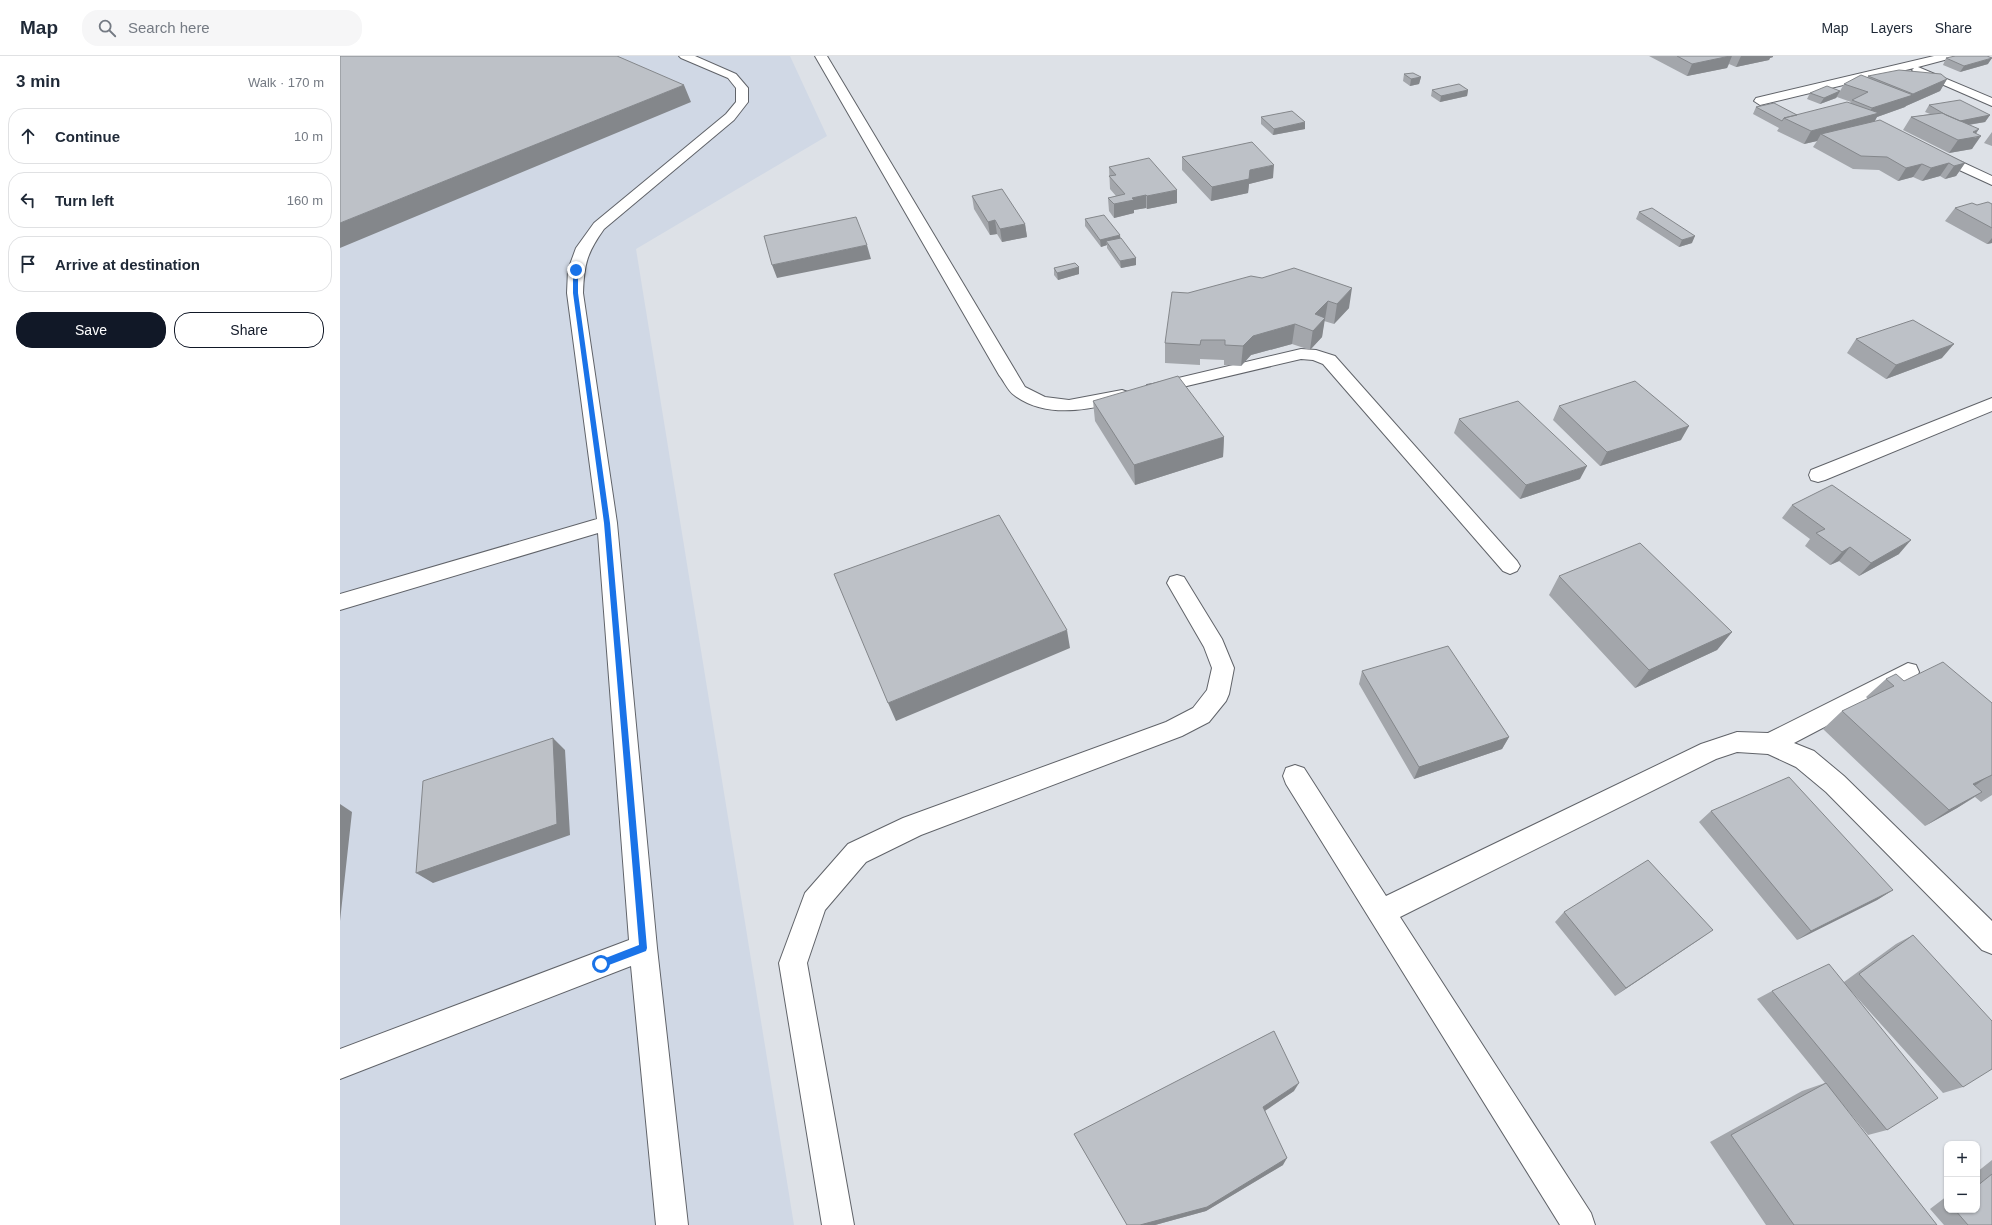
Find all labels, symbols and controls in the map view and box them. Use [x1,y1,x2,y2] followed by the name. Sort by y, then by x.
[82,10,362,46] search box
[20,17,58,38] text: Map
[96,17,118,39] icon: search
[128,19,210,36] text: Search here
[1821,20,1849,36] text: Map
[1871,20,1913,36] text: Layers
[1935,20,1972,36] text: Share
[16,72,60,91] text: 3 min
[248,75,324,90] text: Walk · 170 m
[17,125,39,147] icon: ahead
[55,128,120,145] text: Continue
[294,129,323,144] text: 10 m
[17,189,39,211] icon: left
[55,192,114,209] text: Turn left
[287,193,323,208] text: 160 m
[17,253,39,275] icon: arrive
[55,256,200,273] text: Arrive at destination
[567,261,585,279] route end
[16,312,166,348] button: Save
[174,312,324,348] button: Share
[592,955,610,973] route start
[1944,1141,1980,1213] map controls
[1944,1141,1980,1177] button: +
[1944,1177,1980,1213] button: −

